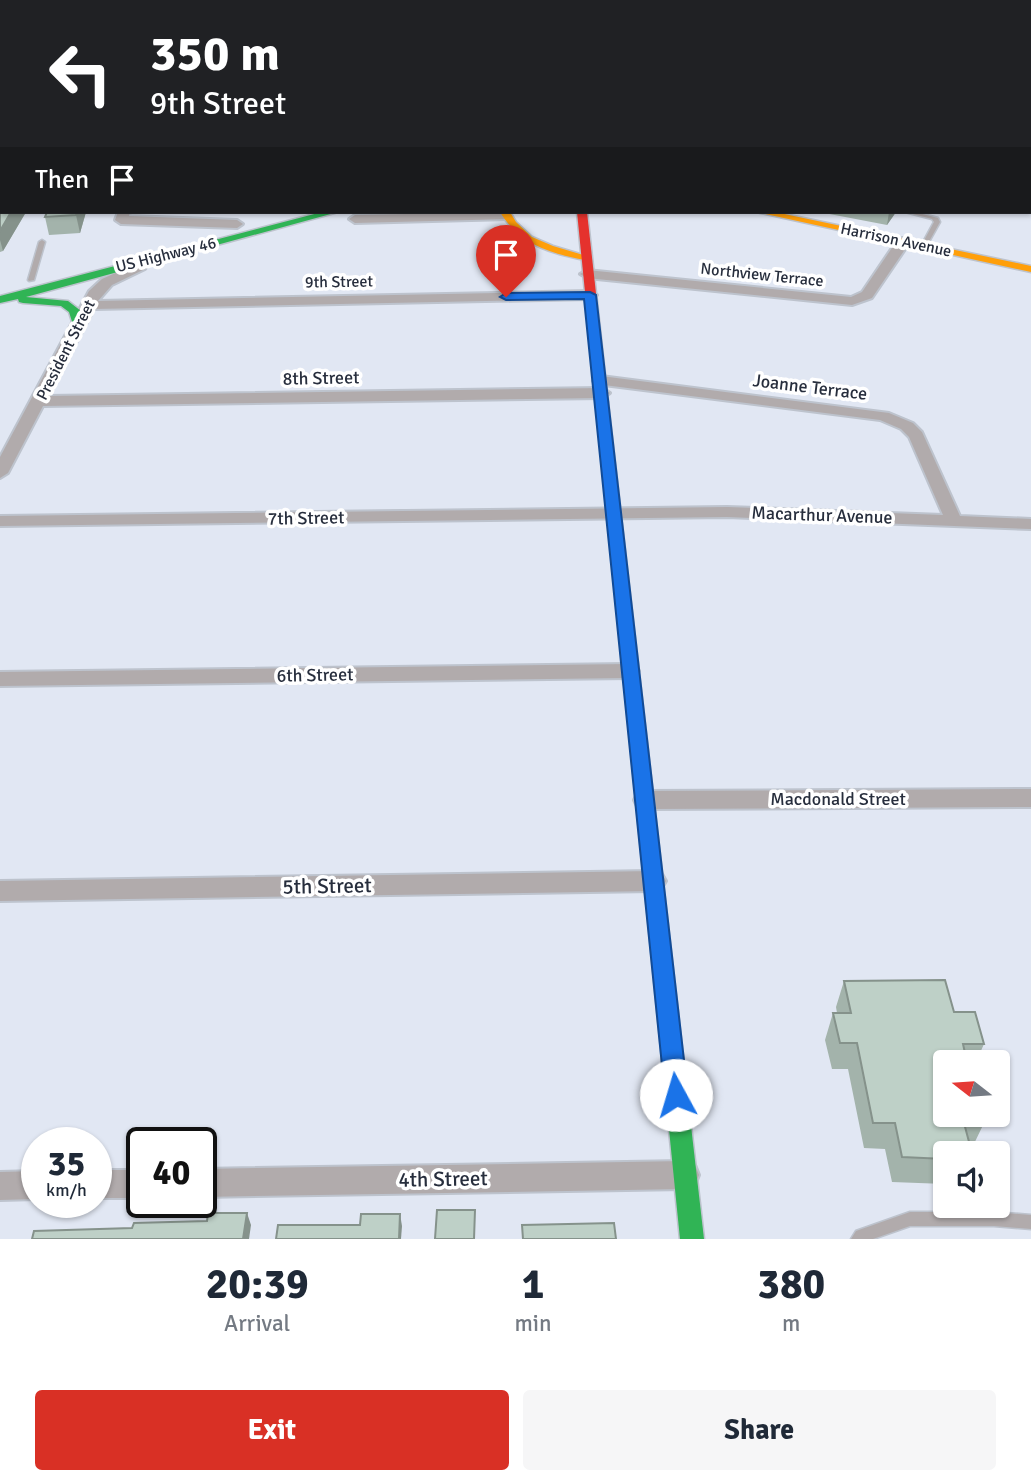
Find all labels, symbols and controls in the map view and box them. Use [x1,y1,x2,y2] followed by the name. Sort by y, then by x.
[150,24,280,84] text: 350 m
[35,28,126,119] icon: left
[150,84,286,123] text: 9th Street
[103,161,141,199] icon: arrive
[35,164,89,196] text: Then
[839,218,953,262] street label: Harrison Avenue
[476,225,536,297] pin
[114,233,218,277] street label: US Highway 46
[487,236,525,274] icon: arrive
[700,259,824,291] street label: Northview Terrace
[305,271,374,293] street label: 9th Street
[32,296,100,403] street label: President Street
[282,366,360,390] street label: 8th Street
[752,369,868,405] street label: Joanne Terrace
[751,502,893,528] street label: Macarthur Avenue
[267,506,345,530] street label: 7th Street
[276,663,354,687] street label: 6th Street
[770,788,906,810] street label: Macdonald Street
[282,872,372,900] street label: 5th Street
[933,1050,1010,1127] north arrow
[933,1050,1010,1218] map controls
[639,1058,713,1132] position arrow
[126,1127,217,1218] speed limit sign: 40
[933,1141,1010,1218] button: sound
[48,1142,85,1185] text: 35
[398,1165,488,1193] street label: 4th Street
[46,1179,87,1201] text: km/h
[206,1259,309,1310] text: 20:39
[522,1259,544,1310] text: 1
[757,1259,825,1310] text: 380
[224,1309,290,1338] text: Arrival
[514,1309,552,1338] text: min
[782,1309,800,1338] text: m
[35,1390,509,1470] button: Exit
[523,1390,996,1470] button: Share

